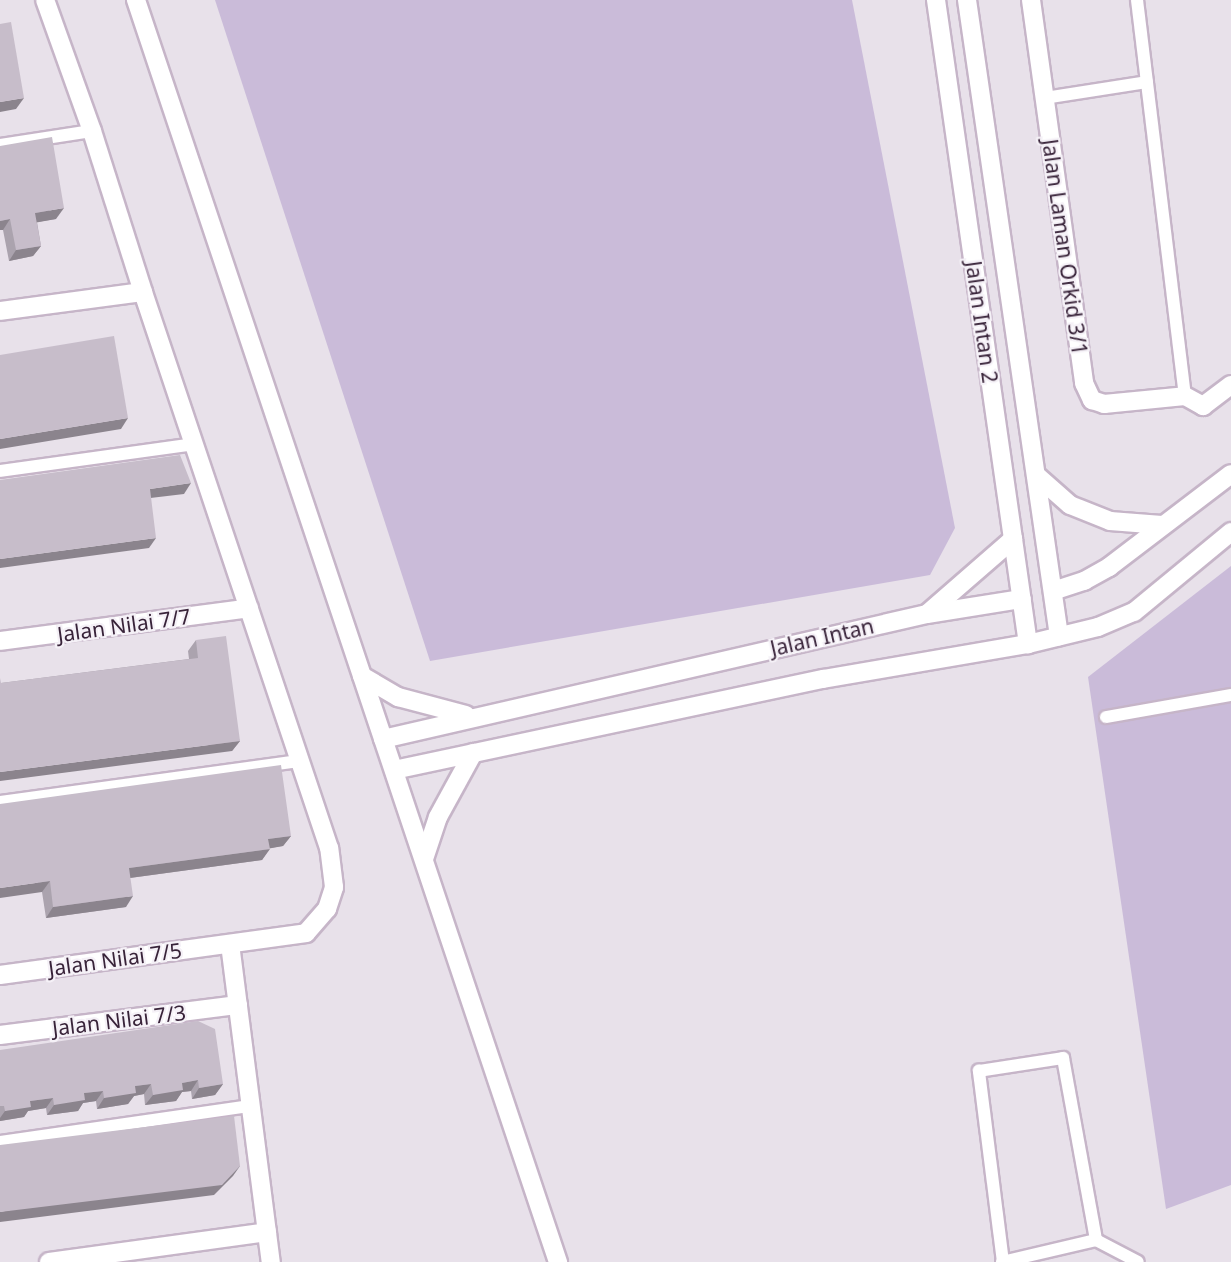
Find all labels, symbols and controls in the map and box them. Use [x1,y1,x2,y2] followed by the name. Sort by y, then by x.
[1037,137,1093,357] street label: Jalan Laman Orkid 3/1
[961,259,1003,385] street label: Jalan Intan 2
[56,603,192,647] street label: Jalan Nilai 7/7
[768,613,876,661] street label: Jalan Intan
[47,937,183,981] street label: Jalan Nilai 7/5
[51,999,187,1041] street label: Jalan Nilai 7/3

